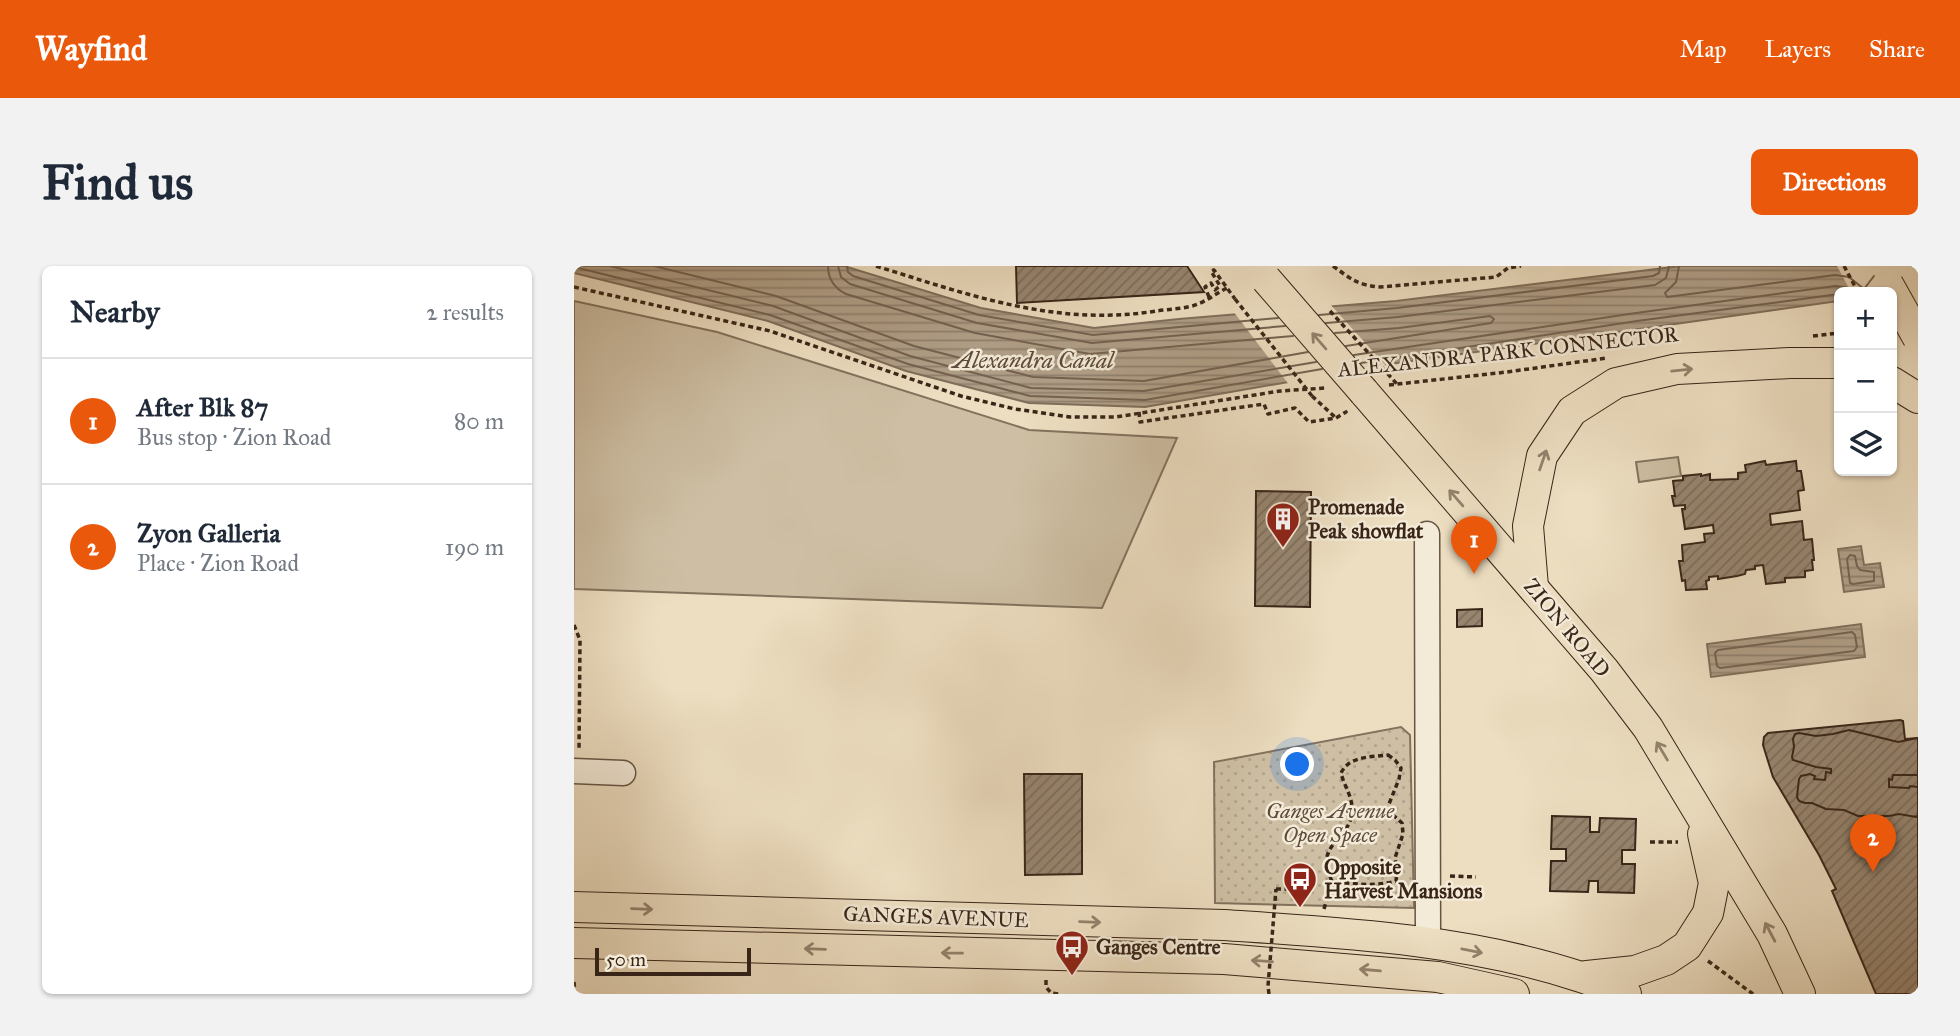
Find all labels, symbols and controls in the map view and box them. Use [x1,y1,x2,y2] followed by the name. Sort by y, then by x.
[35,29,147,69] text: Wayfind
[1680,34,1727,64] text: Map
[1765,34,1831,64] text: Layers
[1869,34,1925,64] text: Share
[1751,149,1918,215] button: Directions
[42,153,193,212] text: Find us
[1834,287,1897,476] map controls
[1834,287,1897,350] button: +
[70,294,160,330] text: Nearby
[426,298,504,326] text: 2 results
[1335,321,1681,383] street label: ALEXANDRA PARK CONNECTOR
[1312,332,1328,350] one-way arrow
[951,346,1115,374] water label: Alexandra Canal
[1834,350,1897,413] button: −
[1670,363,1693,376] one-way arrow
[137,391,268,423] text: After Blk 87
[88,407,98,435] text: 1
[454,407,504,435] text: 80 m
[1834,413,1897,476] button: layers
[137,423,331,451] text: Bus stop · Zion Road
[1537,449,1550,471] one-way arrow
[1448,490,1464,508] one-way arrow
[1308,494,1424,544] place label: Promenade Peak showflat
[1264,500,1302,549] building icon: Promenade Peak showflat
[1451,516,1497,574] pin: 1
[137,517,280,549] text: Zyon Galleria
[87,533,99,561] text: 2
[445,533,504,561] text: 190 m
[137,549,299,577] text: Place · Zion Road
[1518,573,1616,683] street label: ZION ROAD
[1655,742,1669,762] one-way arrow
[1280,747,1314,781] your location
[1266,798,1395,848] park label: Ganges Avenue Open Space
[1850,814,1896,872] pin: 2
[1324,854,1483,904] place label: Opposite Harvest Mansions
[1281,860,1319,909] bus stop icon: Opposite Harvest Mansions
[843,901,1029,933] street label: GANGES AVENUE
[630,903,653,916] one-way arrow
[1078,915,1101,928] one-way arrow
[1763,923,1777,943] one-way arrow
[1053,928,1091,977] bus stop icon: Ganges Centre
[1096,934,1221,960] place label: Ganges Centre
[804,942,827,956] one-way arrow
[595,945,751,977] scale bar
[1460,945,1483,958] one-way arrow
[941,946,964,959] one-way arrow
[606,948,646,971] text: 50 m
[1251,955,1274,968] one-way arrow
[1359,963,1382,976] one-way arrow

